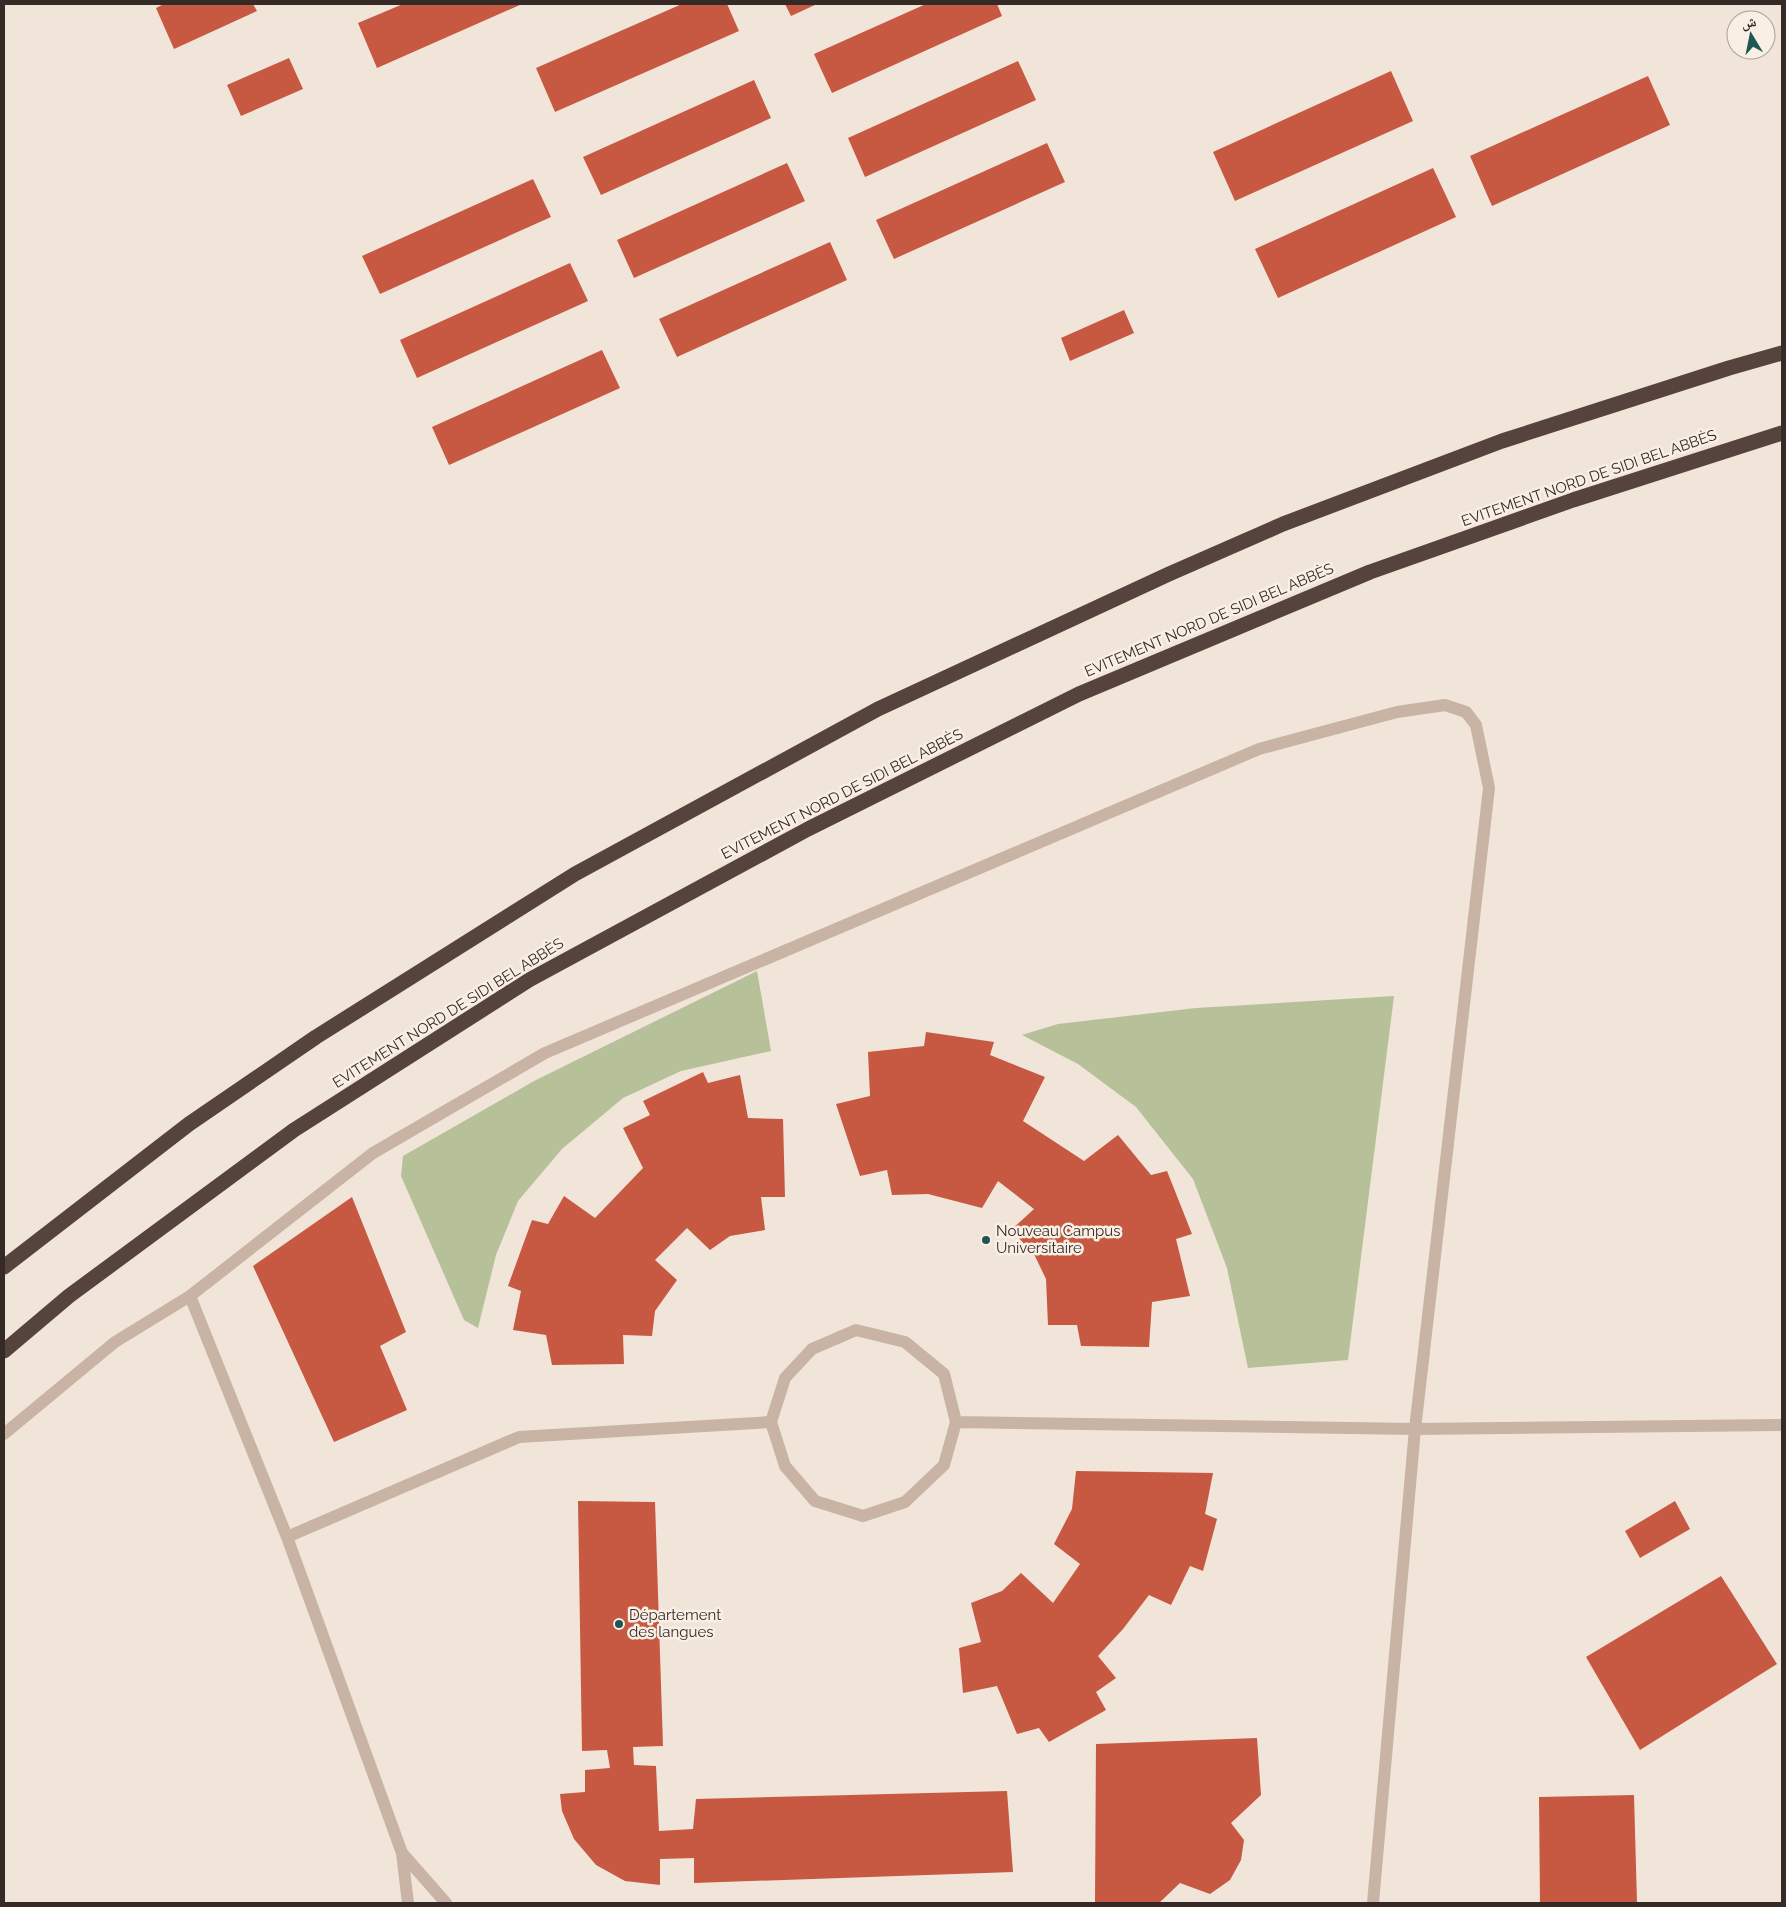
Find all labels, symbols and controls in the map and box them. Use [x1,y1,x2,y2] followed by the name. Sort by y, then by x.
[1726,10,1776,60] north arrow
[1740,13,1758,32] text: ش
[1459,426,1719,530] street label: EVITEMENT NORD DE SIDI BEL ABBÈS
[1082,559,1336,681] street label: EVITEMENT NORD DE SIDI BEL ABBÈS
[718,725,966,863] street label: EVITEMENT NORD DE SIDI BEL ABBÈS
[329,934,567,1092] street label: EVITEMENT NORD DE SIDI BEL ABBÈS
[996,1222,1120,1257] place label: Nouveau Campus Universitaire
[980,1234,992,1246] marker: Nouveau Campus Universitaire
[629,1606,721,1641] place label: Département des langues
[613,1618,625,1630] marker: Département des langues

